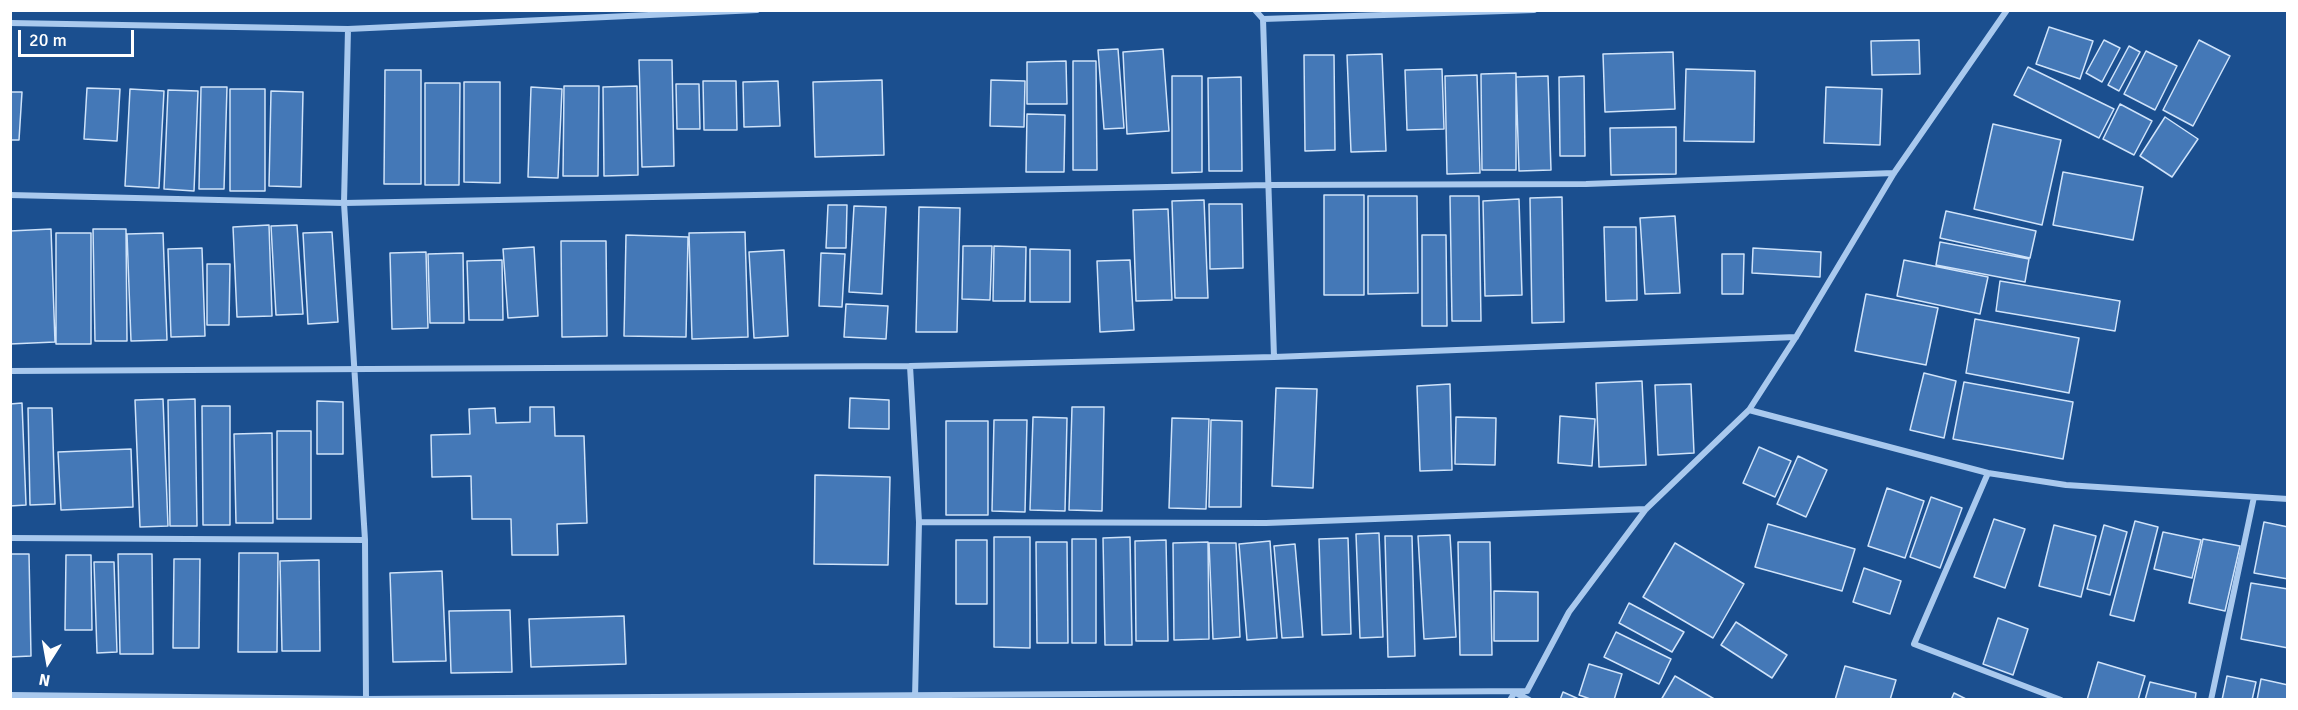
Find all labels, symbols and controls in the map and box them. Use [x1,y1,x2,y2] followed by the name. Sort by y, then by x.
[21,18,136,56] scale bar
[29,29,67,51] text: 20 m
[18,632,78,692] north arrow
[37,669,52,691] text: N

